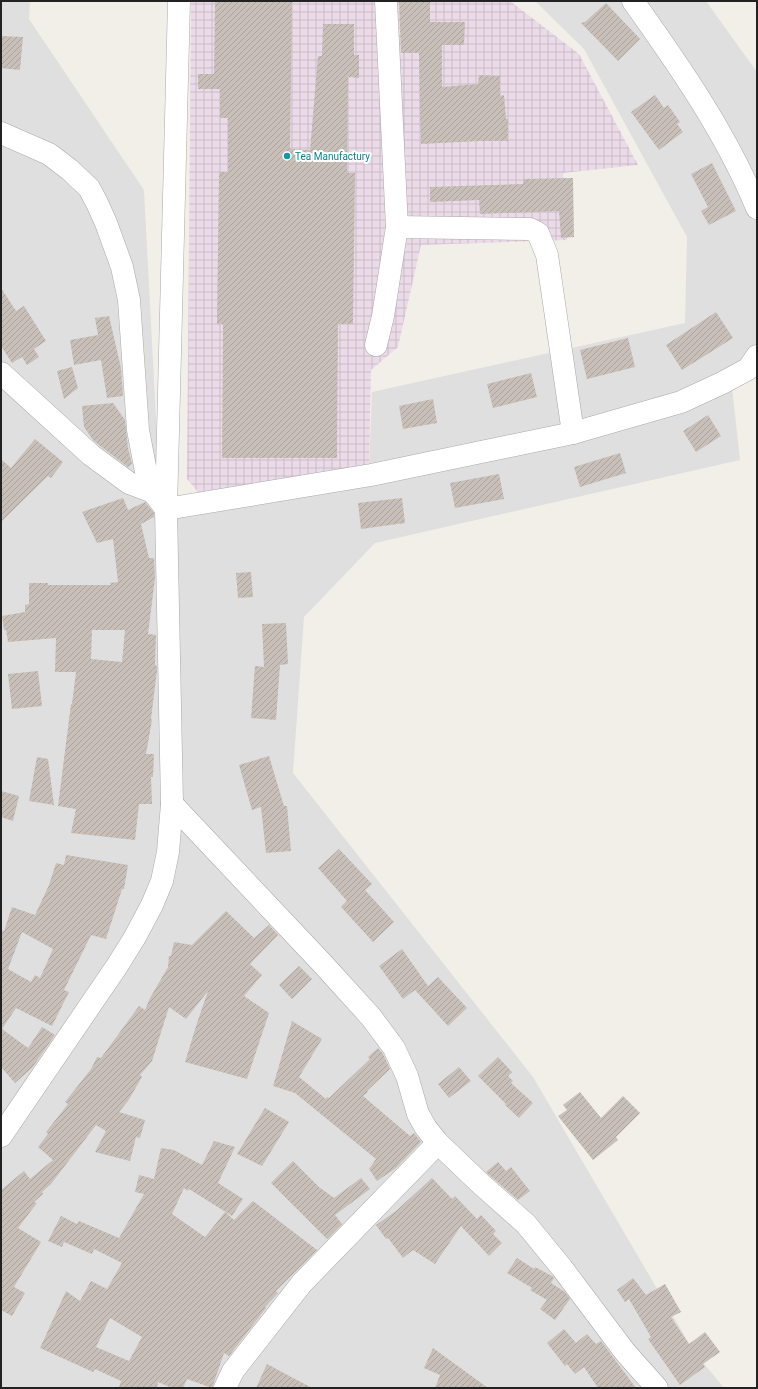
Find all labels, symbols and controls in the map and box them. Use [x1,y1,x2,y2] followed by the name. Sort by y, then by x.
[282,151,292,161] marker: Tea Manufactury
[295,151,370,162] place label: Tea Manufactury

